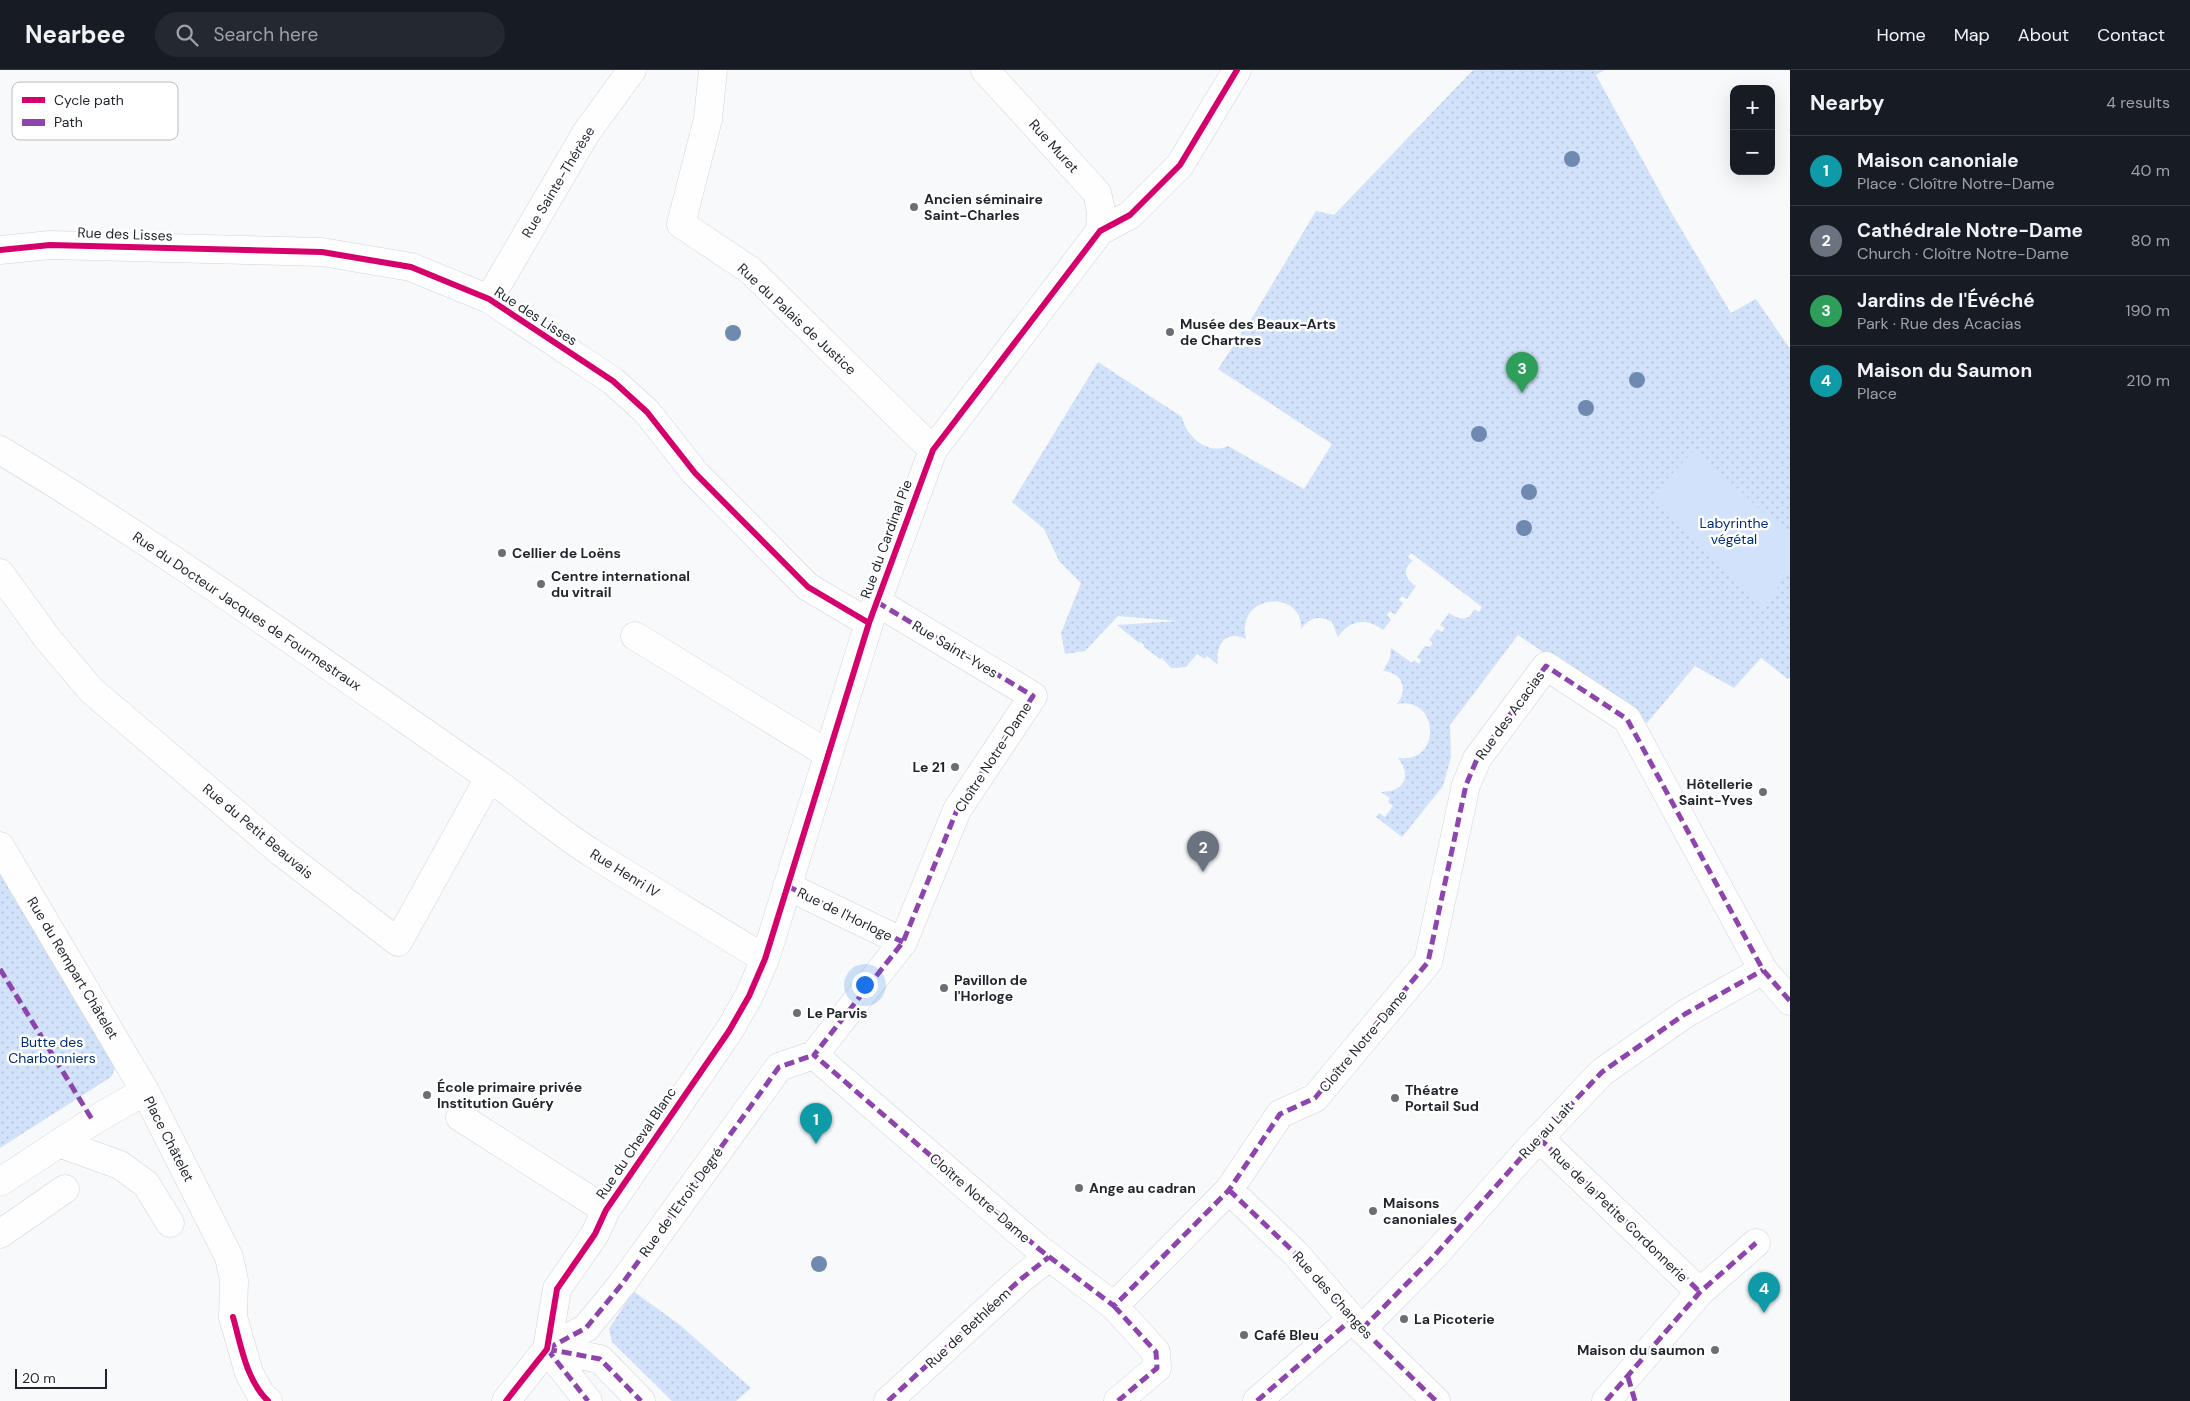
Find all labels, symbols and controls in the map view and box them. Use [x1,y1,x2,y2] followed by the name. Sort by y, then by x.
[155,12,505,57] search box
[25,19,125,50] text: Nearbee
[173,21,201,49] icon: search
[213,22,318,47] text: Search here
[1876,23,1926,47] text: Home
[1954,23,1990,47] text: Map
[2018,23,2069,47] text: About
[2097,23,2165,47] text: Contact
[12,82,178,140] legend
[1730,85,1775,175] map controls
[1730,85,1775,130] button: +
[1810,89,1884,117] text: Nearby
[54,91,124,109] text: Cycle path
[2106,92,2170,113] text: 4 results
[54,113,83,131] text: Path
[1025,115,1083,177] street label: Rue Muret
[518,123,598,241] street label: Rue Sainte-Thérèse
[1730,130,1775,175] button: −
[1857,148,2019,173] text: Maison canoniale
[1823,160,1829,181] text: 1
[2131,160,2170,181] text: 40 m
[1857,173,2055,194] text: Place · Cloître Notre-Dame
[924,190,1043,224] place label: Ancien séminaire Saint-Charles
[908,201,920,213] marker: Ancien séminaire Saint-Charles
[1857,218,2083,243] text: Cathédrale Notre-Dame
[77,223,173,245] street label: Rue des Lisses
[1821,230,1831,251] text: 2
[2131,230,2170,251] text: 80 m
[1857,243,2069,264] text: Church · Cloître Notre-Dame
[734,259,860,379] street label: Rue du Palais de Justice
[491,283,581,349] street label: Rue des Lisses
[1857,288,2035,313] text: Jardins de l'Évéché
[1821,300,1831,321] text: 3
[2126,300,2170,321] text: 190 m
[1857,313,2021,334] text: Park · Rue des Acacias
[1180,315,1336,349] place label: Musée des Beaux-Arts de Chartres
[1164,326,1176,338] marker: Musée des Beaux-Arts de Chartres
[1506,352,1538,393] pin: 3
[1857,358,2032,383] text: Maison du Saumon
[1821,370,1831,391] text: 4
[2126,370,2170,391] text: 210 m
[1857,383,1897,404] text: Place
[856,477,916,601] street label: Rue du Cardinal Pie
[1699,514,1769,548] park label: Labyrinthe végétal
[129,527,365,695] street label: Rue du Docteur Jacques de Fourmestraux
[512,544,621,562] place label: Cellier de Loëns
[496,547,508,559] marker: Cellier de Loëns
[551,567,690,601] place label: Centre international du vitrail
[535,578,547,590] marker: Centre international du vitrail
[909,616,1001,682] street label: Rue Saint-Yves
[1472,667,1548,763] street label: Rue des Acacias
[951,698,1035,816] street label: Cloître Notre-Dame
[913,758,945,776] place label: Le 21
[949,761,961,773] marker: Le 21
[1679,775,1753,809] place label: Hôtellerie Saint-Yves
[199,779,317,883] street label: Rue du Petit Beauvais
[1757,786,1769,798] marker: Hôtellerie Saint-Yves
[1187,831,1219,872] pin: 2
[587,845,664,902] street label: Rue Henri IV
[795,883,895,945] street label: Rue de l'Horloge
[23,894,123,1042] street label: Rue du Rempart Châtelet
[954,971,1027,1005] place label: Pavillon de l'Horloge
[852,972,878,998] your location
[938,982,950,994] marker: Pavillon de l'Horloge
[1315,986,1411,1096] street label: Cloître Notre-Dame
[807,1004,867,1022] place label: Le Parvis
[791,1007,803,1019] marker: Le Parvis
[8,1033,96,1067] park label: Butte des Charbonniers
[437,1078,582,1112] place label: École primaire privée Institution Guéry
[1405,1081,1479,1115] place label: Théatre Portail Sud
[592,1084,680,1202] street label: Rue du Cheval Blanc
[421,1089,433,1101] marker: École primaire privée Institution Guéry
[1389,1092,1401,1104] marker: Théatre Portail Sud
[140,1093,198,1185] street label: Place Châtelet
[1515,1098,1577,1162] street label: Rue au Lait
[800,1103,832,1144] pin: 1
[635,1144,727,1260] street label: Rue de l'Etroit Degré
[1546,1144,1692,1286] street label: Rue de la Petite Cordonnerie
[926,1149,1034,1247] street label: Cloître Notre-Dame
[1089,1179,1196,1197] place label: Ange au cadran
[1073,1182,1085,1194] marker: Ange au cadran
[1383,1194,1457,1228] place label: Maisons canoniales
[1367,1205,1379,1217] marker: Maisons canoniales
[1289,1247,1377,1343] street label: Rue des Changes
[1748,1272,1780,1313] pin: 4
[922,1284,1014,1372] street label: Rue de Bethléem
[1414,1310,1495,1328] place label: La Picoterie
[1398,1313,1410,1325] marker: La Picoterie
[1254,1326,1319,1344] place label: Café Bleu
[1238,1329,1250,1341] marker: Café Bleu
[1577,1341,1705,1359] place label: Maison du saumon
[1709,1344,1721,1356] marker: Maison du saumon
[15,1366,108,1389] scale bar
[22,1369,56,1387] text: 20 m

